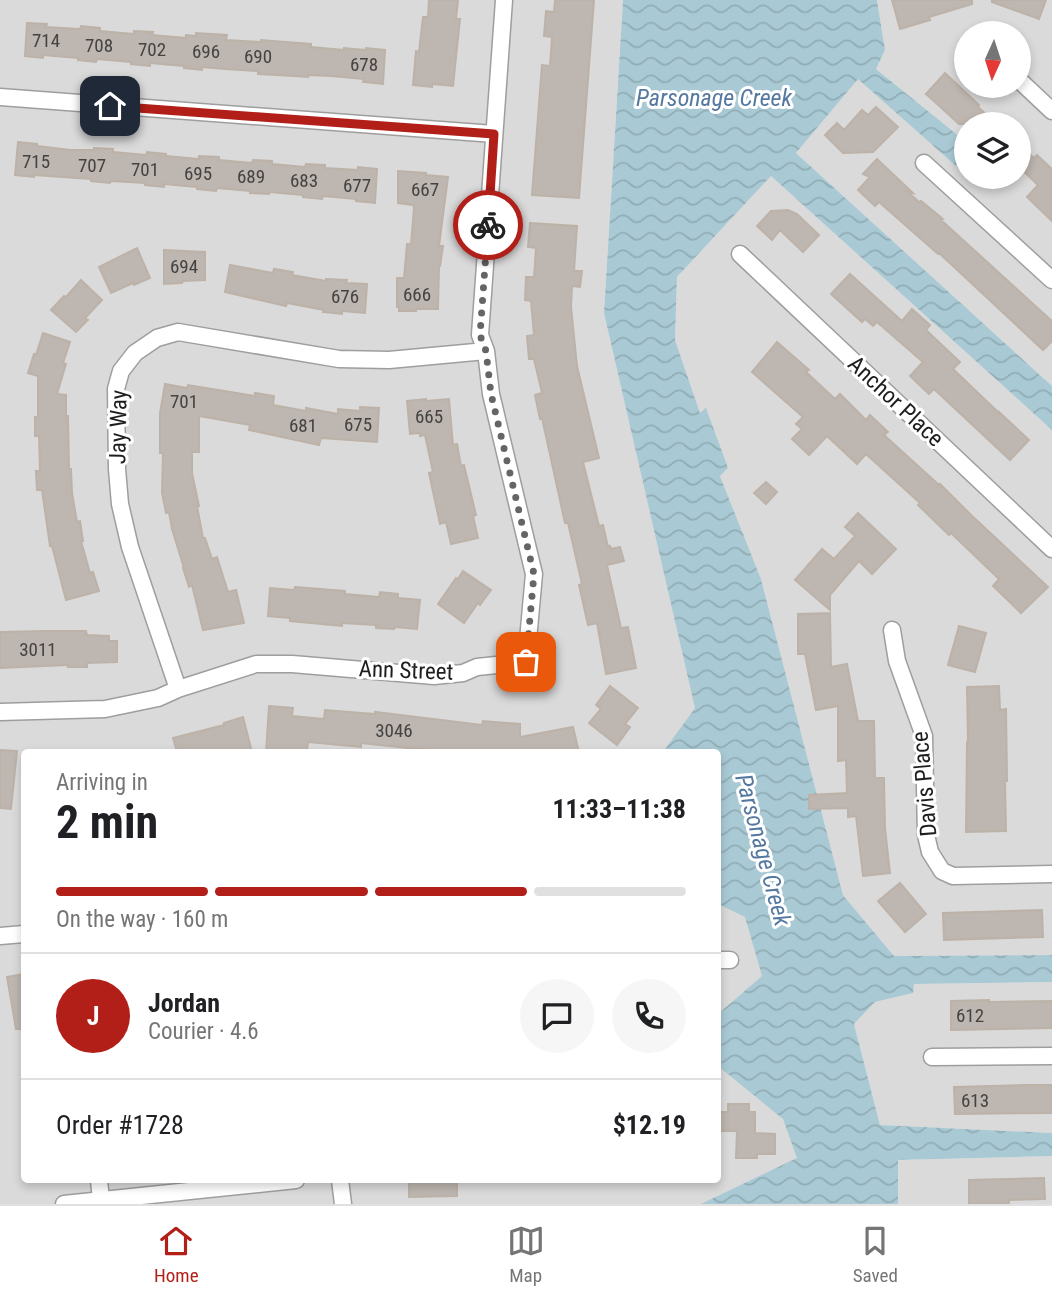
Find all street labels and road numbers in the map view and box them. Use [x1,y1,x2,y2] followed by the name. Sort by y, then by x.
[842,350,949,452] street label: Anchor Place
[104,389,133,464] street label: Jay Way
[358,655,454,686] street label: Ann Street
[906,730,943,838] street label: Davis Place

